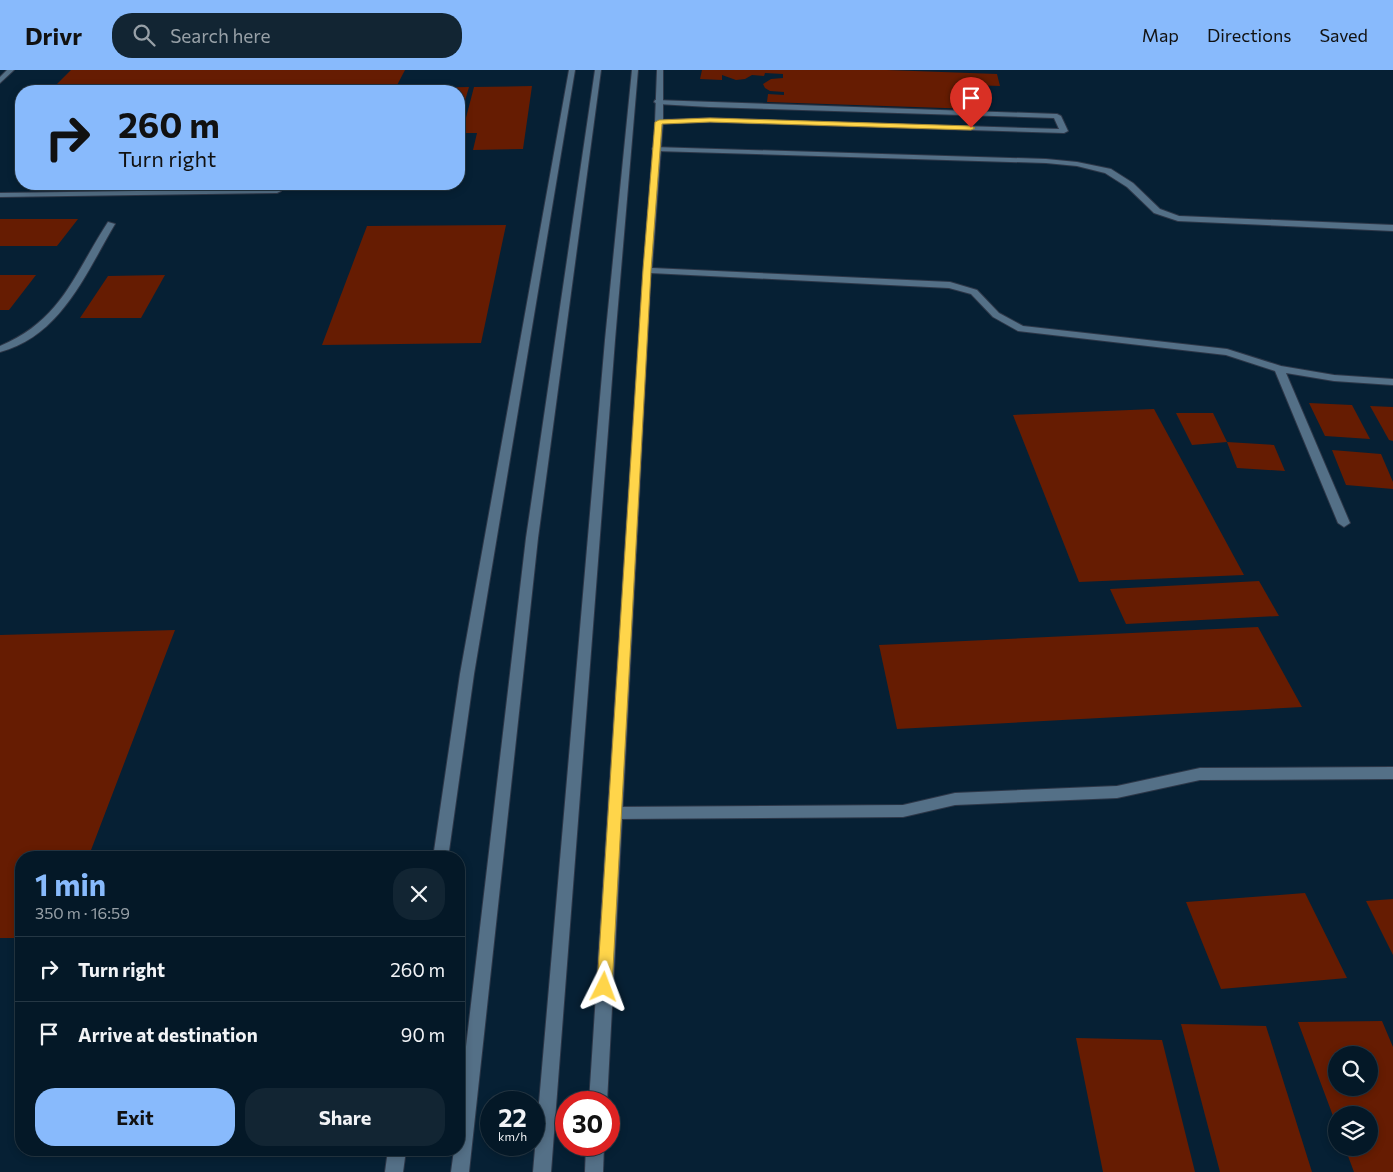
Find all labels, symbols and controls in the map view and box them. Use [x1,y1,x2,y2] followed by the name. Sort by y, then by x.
[112,13,462,58] search box
[25,21,82,50] text: Drivr
[130,21,158,49] icon: search
[170,24,271,47] text: Search here
[1142,24,1179,46] text: Map
[1207,24,1291,46] text: Directions
[1319,24,1368,46] text: Saved
[950,77,992,128] pin
[957,84,985,112] icon: arrive
[118,102,220,145] text: 260 m
[35,105,100,170] icon: right
[118,145,216,172] text: Turn right
[35,865,106,902] text: 1 min
[393,868,445,920] button: close
[35,903,130,922] text: 350 m · 16:59
[35,955,63,983] icon: right
[78,958,165,981] text: Turn right
[390,958,445,981] text: 260 m
[577,960,629,1012] position arrow
[35,1020,63,1048] icon: arrive
[78,1023,258,1046] text: Arrive at destination
[401,1023,445,1046] text: 90 m
[1328,1046,1378,1156] map controls
[1328,1046,1378,1096] button: search
[35,1088,235,1146] button: Exit
[245,1088,445,1146] button: Share
[555,1091,620,1156] speed limit sign: 30
[498,1102,527,1132] text: 22
[1328,1106,1378,1156] button: layers
[498,1129,527,1143] text: km/h

